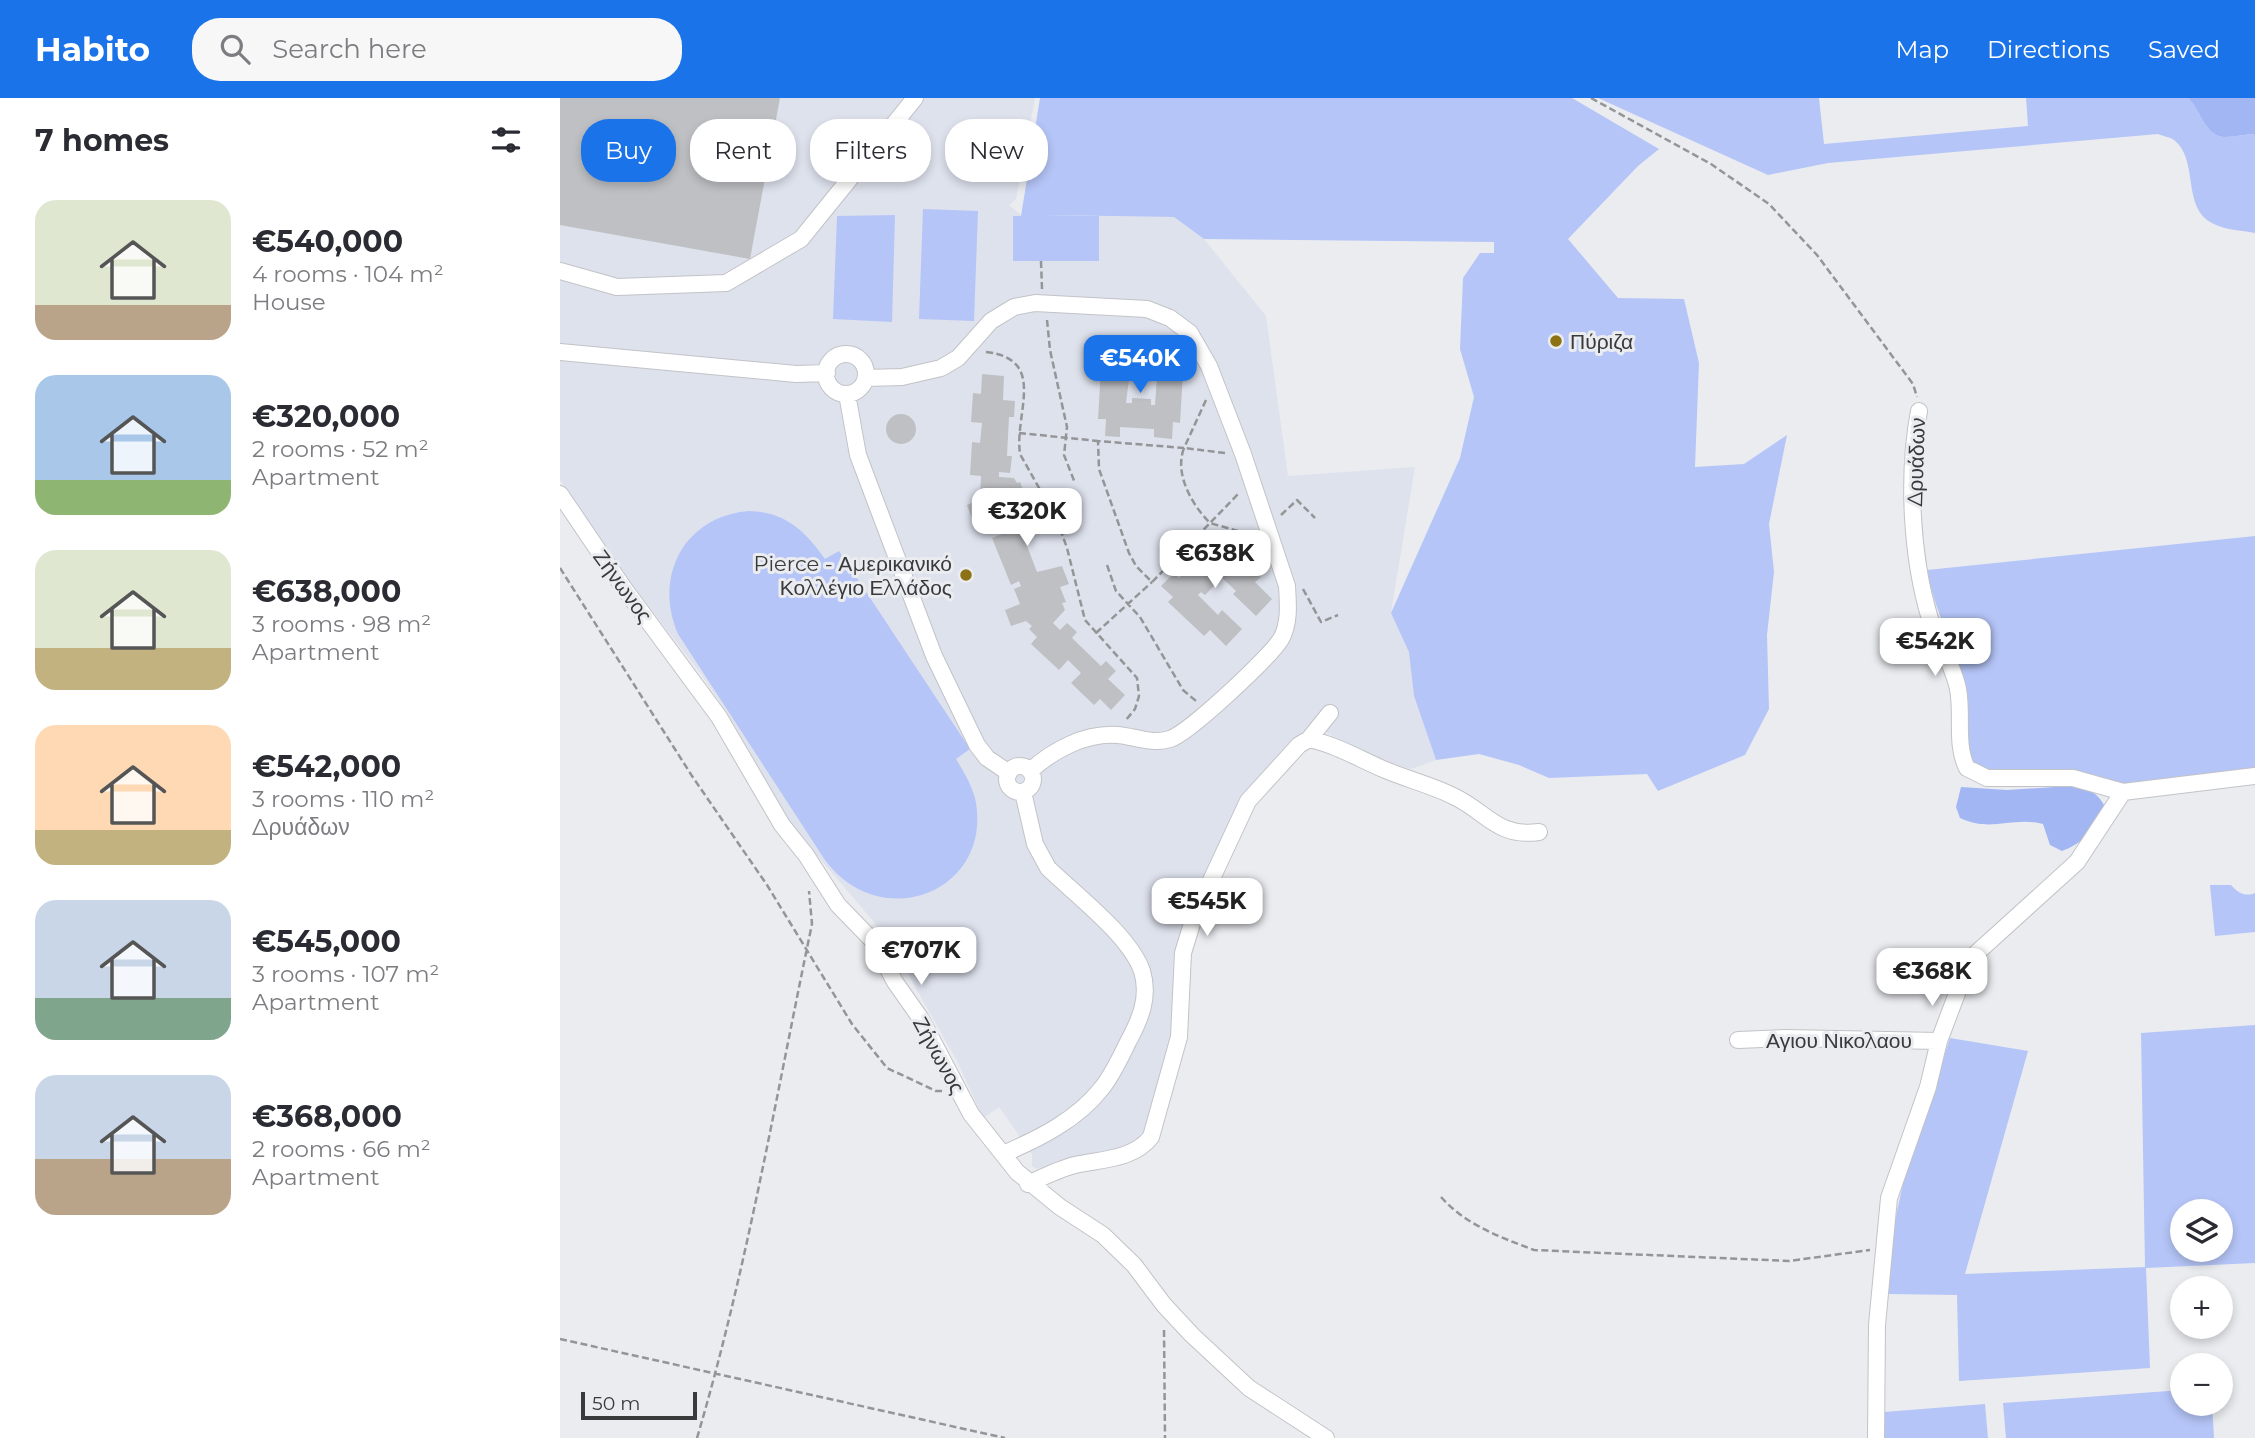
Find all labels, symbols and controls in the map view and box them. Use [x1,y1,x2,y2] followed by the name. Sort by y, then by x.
[192,18,682,81] search box
[35,29,150,69] text: Habito
[216,30,254,68] icon: search
[272,33,427,65] text: Search here
[1896,35,1949,64] text: Map
[1987,35,2110,64] text: Directions
[2148,35,2220,64] text: Saved
[581,119,676,182] chip: Buy
[690,119,796,182] chip: Rent
[810,119,931,182] chip: Filters
[945,119,1048,182] chip: New
[487,121,525,159] icon: filters
[35,122,169,159] text: 7 homes
[252,223,403,260] text: €540,000
[91,228,175,312] icon: home
[252,260,444,288] text: 4 rooms · 104 m²
[252,288,326,316] text: House
[1570,329,1633,354] place label: Πύριζα
[1548,333,1564,349] marker: Πύριζα
[1091,336,1189,395] pin: €540K
[1100,344,1180,372] text: €540K
[252,398,400,435] text: €320,000
[91,403,175,487] icon: home
[1902,417,1930,507] street label: Δρυάδων
[252,435,429,463] text: 2 rooms · 52 m²
[252,463,380,491] text: Apartment
[978,489,1076,548] pin: €320K
[988,497,1066,525] text: €320K
[1166,531,1264,590] pin: €638K
[1176,539,1254,567] text: €638K
[588,545,658,627] street label: Ζήνωνος
[753,551,952,600] place label: Pierce - Αμερικανικό Κολλέγιο Ελλάδος
[958,567,974,583] marker: Pierce - Αμερικανικό Κολλέγιο Ελλάδος
[252,573,401,610] text: €638,000
[91,578,175,662] icon: home
[252,610,431,638] text: 3 rooms · 98 m²
[1886,618,1984,678] pin: €542K
[1896,627,1974,655] text: €542K
[252,638,380,666] text: Apartment
[252,748,401,785] text: €542,000
[91,753,175,837] icon: home
[252,785,434,813] text: 3 rooms · 110 m²
[252,813,350,841] text: Δρυάδων
[1158,878,1256,938] pin: €545K
[1168,887,1246,915] text: €545K
[252,923,401,960] text: €545,000
[91,928,175,1012] icon: home
[872,928,970,987] pin: €707K
[881,936,961,964] text: €707K
[1883,948,1981,1008] pin: €368K
[1892,957,1972,985] text: €368K
[252,960,439,988] text: 3 rooms · 107 m²
[252,988,380,1016] text: Apartment
[908,1012,970,1098] street label: Ζήνωνος
[1766,1028,1912,1053] street label: Αγιου Νικολαου
[252,1098,402,1135] text: €368,000
[91,1103,175,1187] icon: home
[252,1135,431,1163] text: 2 rooms · 66 m²
[252,1163,380,1191] text: Apartment
[2170,1199,2233,1416] map controls
[2170,1199,2233,1262] button: layers
[2170,1276,2233,1339] button: +
[2170,1353,2233,1416] button: −
[581,1389,696,1421] scale bar
[592,1392,640,1415] text: 50 m

